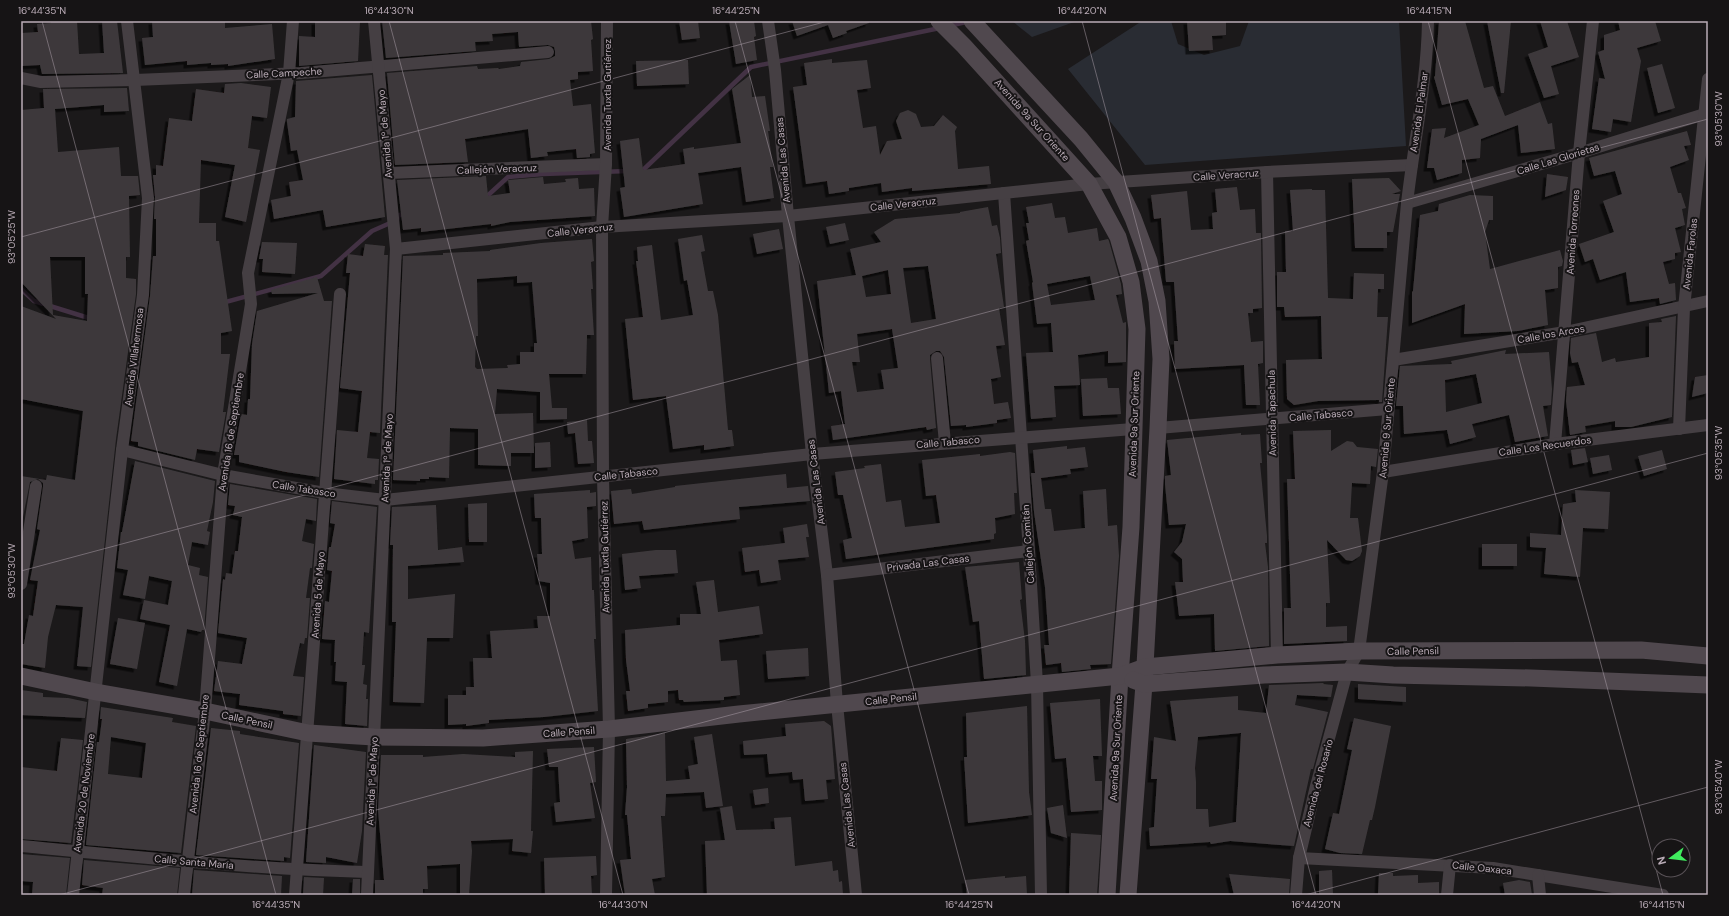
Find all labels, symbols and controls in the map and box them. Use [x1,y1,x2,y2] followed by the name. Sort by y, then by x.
[18,4,66,17] text: 16°44'35"N
[364,4,414,17] text: 16°44'30"N
[712,4,760,17] text: 16°44'25"N
[1058,4,1107,17] text: 16°44'20"N
[1406,4,1452,17] text: 16°44'15"N
[601,38,614,151] street label: Avenida Tuxtla Gutiérrez
[246,65,323,81] street label: Calle Campeche
[1407,71,1431,153] street label: Avenida El Palmar
[992,76,1073,164] street label: Avenida 9a Sur Oriente
[375,89,395,179] street label: Avenida 1º de Mayo
[1712,91,1725,147] text: 93°05'30"W
[773,117,793,203] street label: Avenida Las Casas
[1515,140,1601,178] street label: Calle Las Glorietas
[457,161,538,177] street label: Callejón Veracruz
[1193,166,1260,184] street label: Calle Veracruz
[1564,189,1582,275] street label: Avenida Torreones
[870,194,937,214] street label: Calle Veracruz
[5,210,18,264] text: 93°05'25"W
[1680,218,1700,290] street label: Avenida Farolas
[547,220,614,240] street label: Calle Veracruz
[122,307,146,407] street label: Avenida Villahermosa
[1516,322,1586,346] street label: Calle los Arcos
[1126,370,1142,477] street label: Avenida 9a Sur Oriente
[1265,370,1279,456] street label: Avenida Tapachula
[215,371,247,492] street label: Avenida 16 de Septiembre
[1376,377,1398,479] street label: Avenida 9 Sur Oriente
[1289,406,1354,424] street label: Calle Tabasco
[378,413,396,503] street label: Avenida 1º de Mayo
[1712,426,1725,480] text: 93°05'35"W
[916,433,981,451] street label: Calle Tabasco
[1498,433,1592,459] street label: Calle Los Recuerdos
[804,439,828,525] street label: Avenida Las Casas
[593,464,659,484] street label: Calle Tabasco
[271,478,337,500] street label: Calle Tabasco
[598,500,612,613] street label: Avenida Tuxtla Gutiérrez
[1019,504,1037,584] street label: Callejón Comitán
[5,543,18,599] text: 93°05'30"W
[308,551,328,639] street label: Avenida 5 de Mayo
[886,551,970,575] street label: Privada Las Casas
[1387,644,1439,658] street label: Calle Pensil
[864,690,918,708] street label: Calle Pensil
[186,693,212,814] street label: Avenida 16 de Septiembre
[1107,694,1125,801] street label: Avenida 9a Sur Oriente
[220,708,274,732] street label: Calle Pensil
[543,724,595,740] street label: Calle Pensil
[70,733,98,853] street label: Avenida 20 de Noviembre
[363,736,381,826] street label: Avenida 1º de Mayo
[1300,738,1336,828] street label: Avenida del Rosario
[1712,759,1725,814] text: 93°05'40"W
[836,762,858,848] street label: Avenida Las Casas
[1651,838,1691,878] north arrow
[154,852,234,872] street label: Calle Santa María
[1654,855,1669,866] text: N
[1451,858,1513,878] street label: Calle Oaxaca
[252,898,300,911] text: 16°44'35"N
[598,898,648,911] text: 16°44'30"N
[945,898,993,911] text: 16°44'25"N
[1292,898,1341,911] text: 16°44'20"N
[1639,898,1685,911] text: 16°44'15"N

